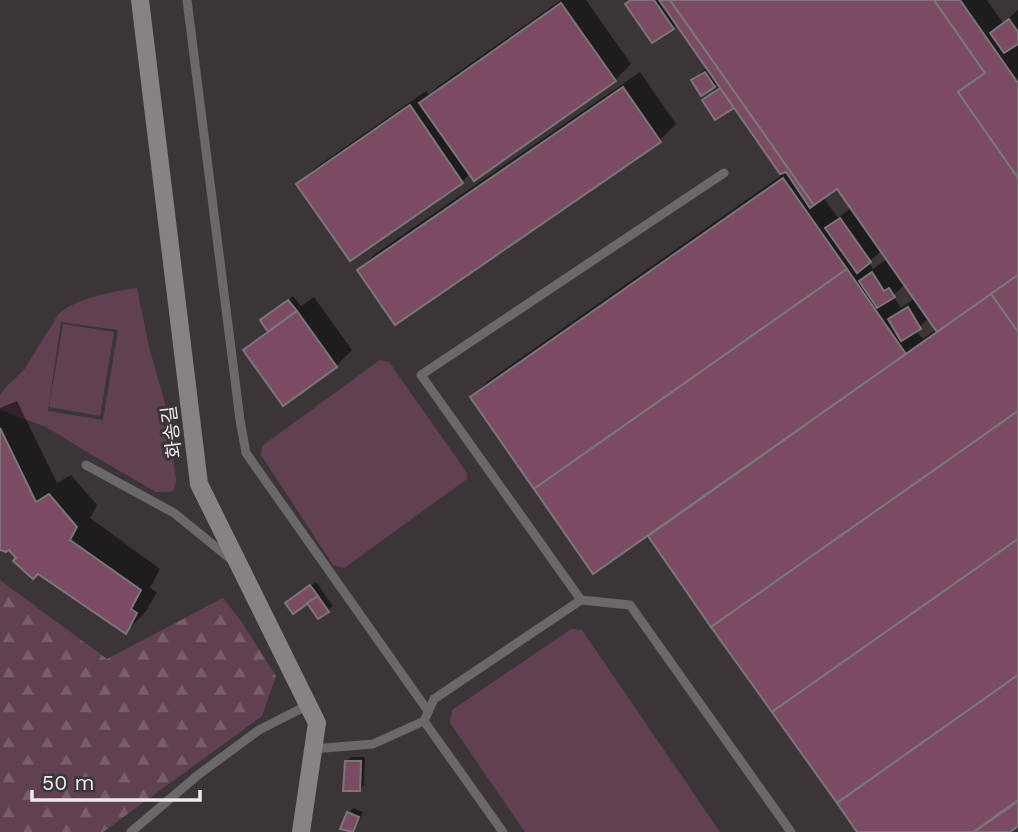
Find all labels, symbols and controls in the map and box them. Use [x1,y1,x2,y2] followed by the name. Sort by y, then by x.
[157,405,186,459] street label: 화송길
[32,758,200,802] scale bar
[42,770,94,795] text: 50 m

